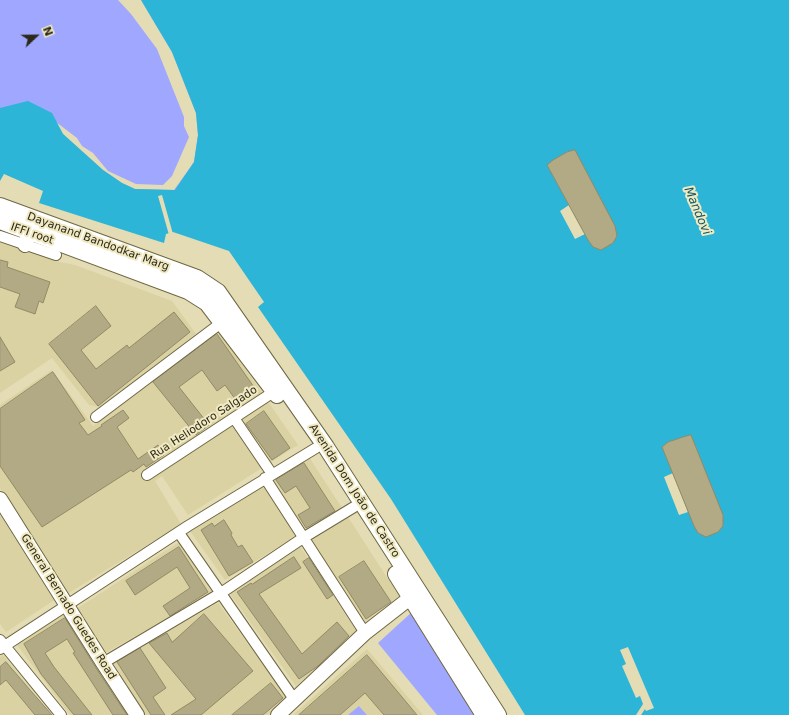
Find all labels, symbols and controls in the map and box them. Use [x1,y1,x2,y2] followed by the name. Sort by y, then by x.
[16,16,56,56] north arrow
[40,25,55,38] text: N
[680,185,714,237] water label: Mandovi
[25,210,171,274] street label: Dayanand Bandodkar Marg
[9,220,55,248] street label: IFFI root
[148,384,260,462] street label: Rua Heliodoro Salgado
[306,422,402,560] street label: Avenida Dom João de Castro
[18,532,118,682] street label: General Bernado Guedes Road

